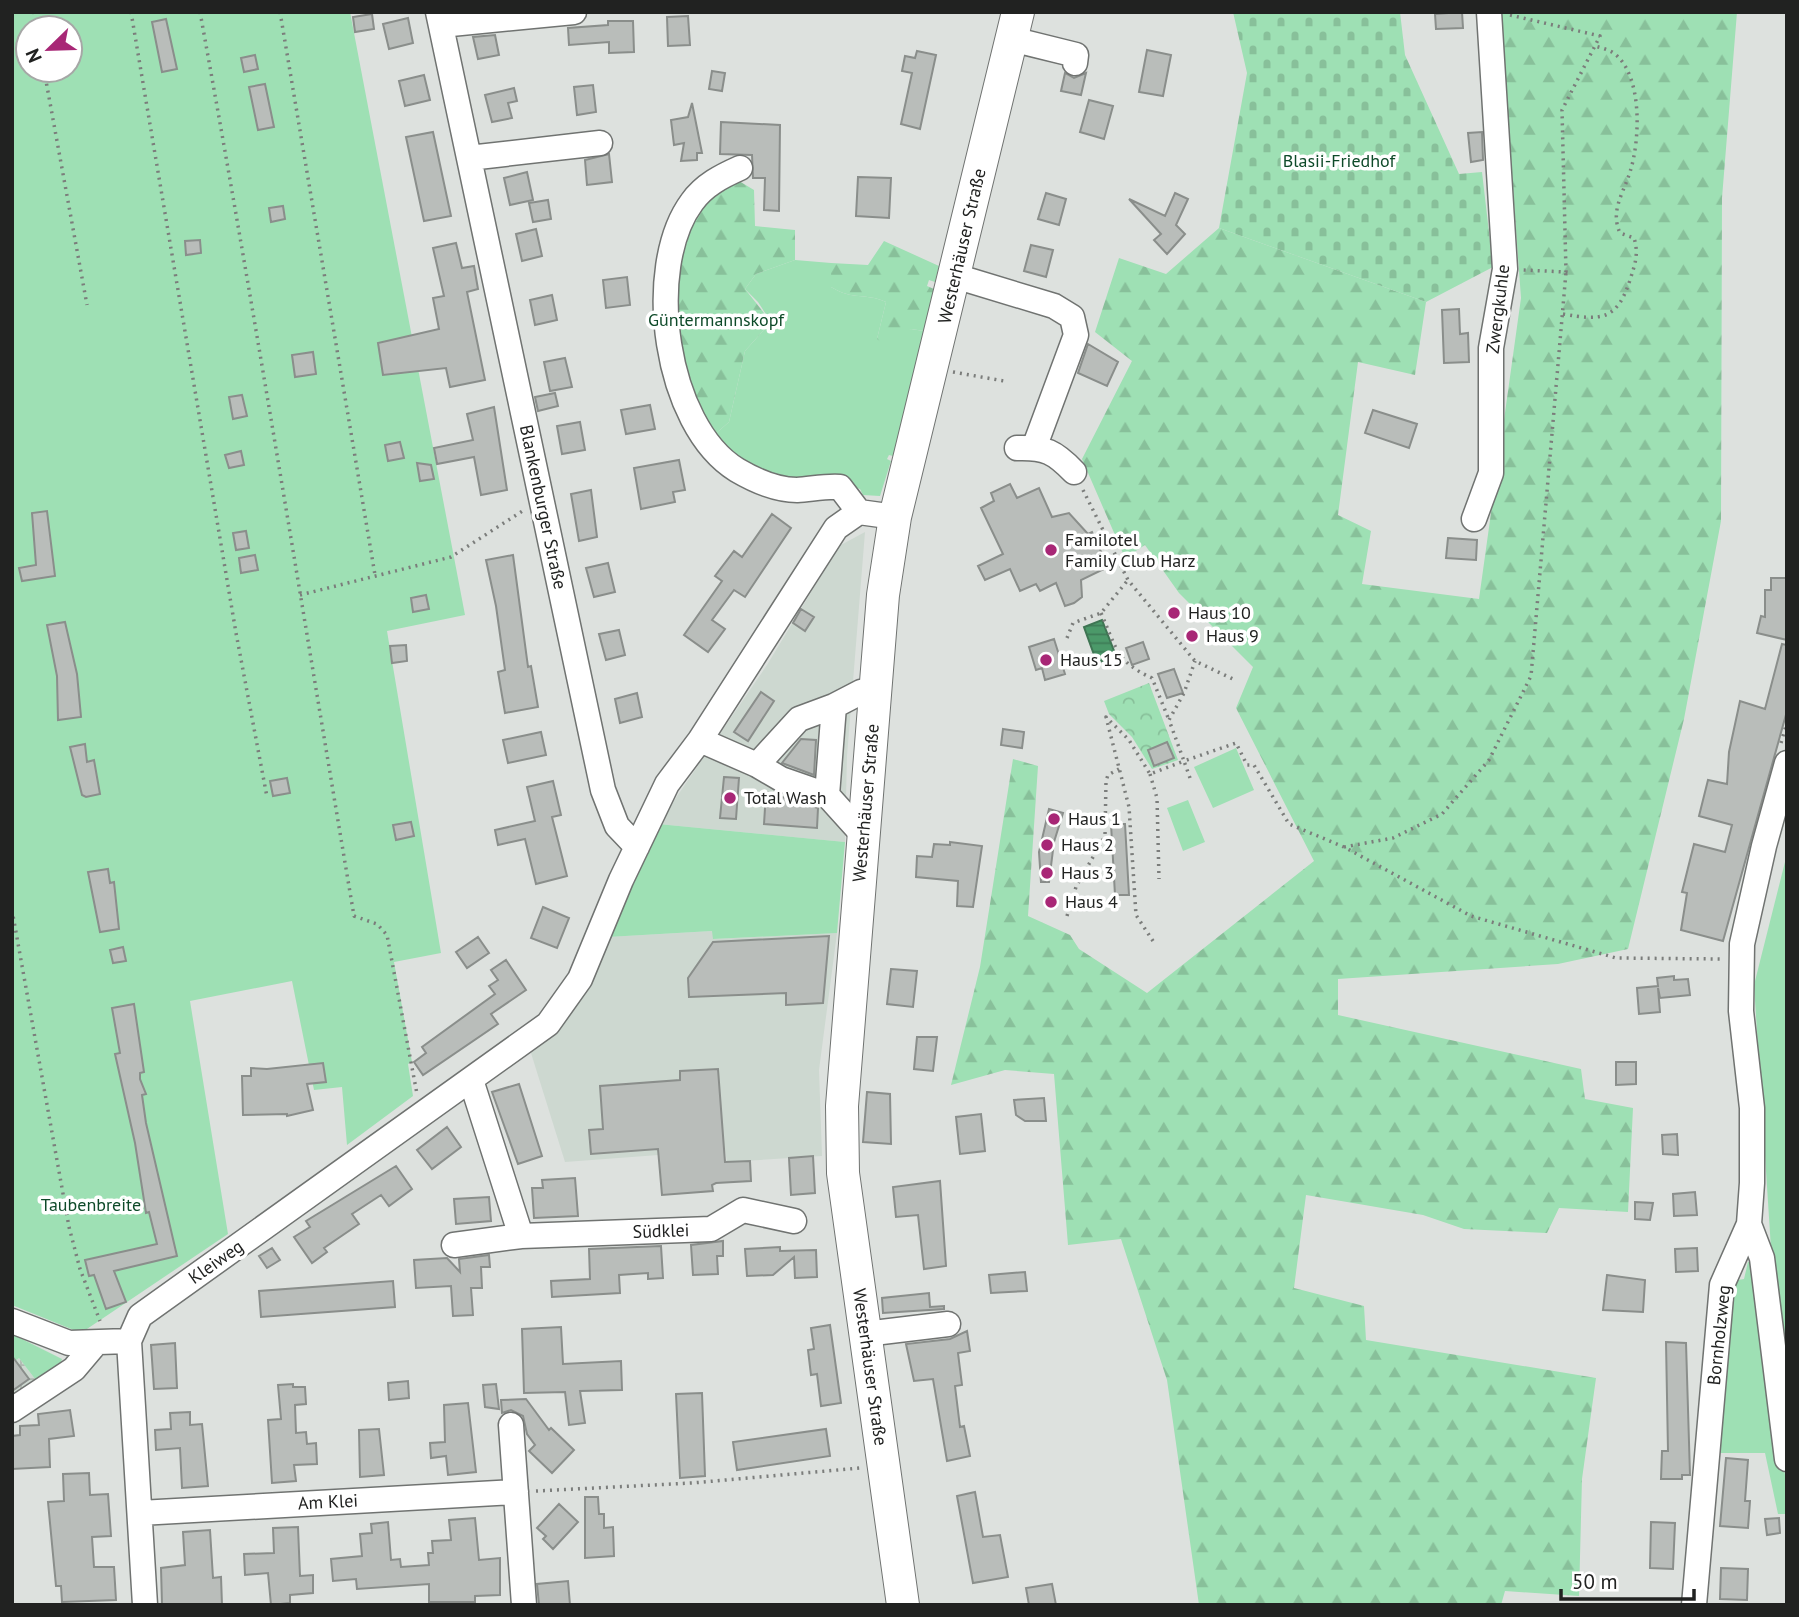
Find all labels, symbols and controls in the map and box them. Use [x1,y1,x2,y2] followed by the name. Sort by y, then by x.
[14,14,84,84] north arrow
[20,45,47,66] text: N
[1283,149,1397,172] park label: Blasii-Friedhof
[932,166,991,326] street label: Westerhäuser Straße
[1481,263,1514,355] street label: Zwergkuhle
[648,308,785,331] park label: Güntermannskopf
[515,422,572,591] street label: Blankenburger Straße
[1065,528,1195,572] place label: Familotel Family Club Harz
[1043,542,1059,558] marker: Familotel Family Club Harz
[1188,601,1251,624] place label: Haus 10
[1166,605,1182,621] marker: Haus 10
[1206,624,1259,647] place label: Haus 9
[1184,628,1200,644] marker: Haus 9
[1060,648,1123,671] place label: Haus 15
[1038,652,1054,668] marker: Haus 15
[847,723,884,883] street label: Westerhäuser Straße
[744,786,827,809] place label: Total Wash
[722,790,738,806] marker: Total Wash
[1068,807,1121,830] place label: Haus 1
[1046,811,1062,827] marker: Haus 1
[1061,833,1114,856] place label: Haus 2
[1039,837,1055,853] marker: Haus 2
[1061,861,1114,884] place label: Haus 3
[1039,865,1055,881] marker: Haus 3
[1065,890,1118,913] place label: Haus 4
[1043,894,1059,910] marker: Haus 4
[41,1193,141,1216] park label: Taubenbreite
[632,1218,690,1243] street label: Südklei
[184,1234,248,1289] street label: Kleiweg
[1702,1284,1735,1386] street label: Bornholzweg
[848,1287,893,1447] street label: Westerhäuser Straße
[297,1488,359,1515] street label: Am Klei
[1561,1558,1694,1602] scale bar
[1572,1568,1618,1595] text: 50 m

